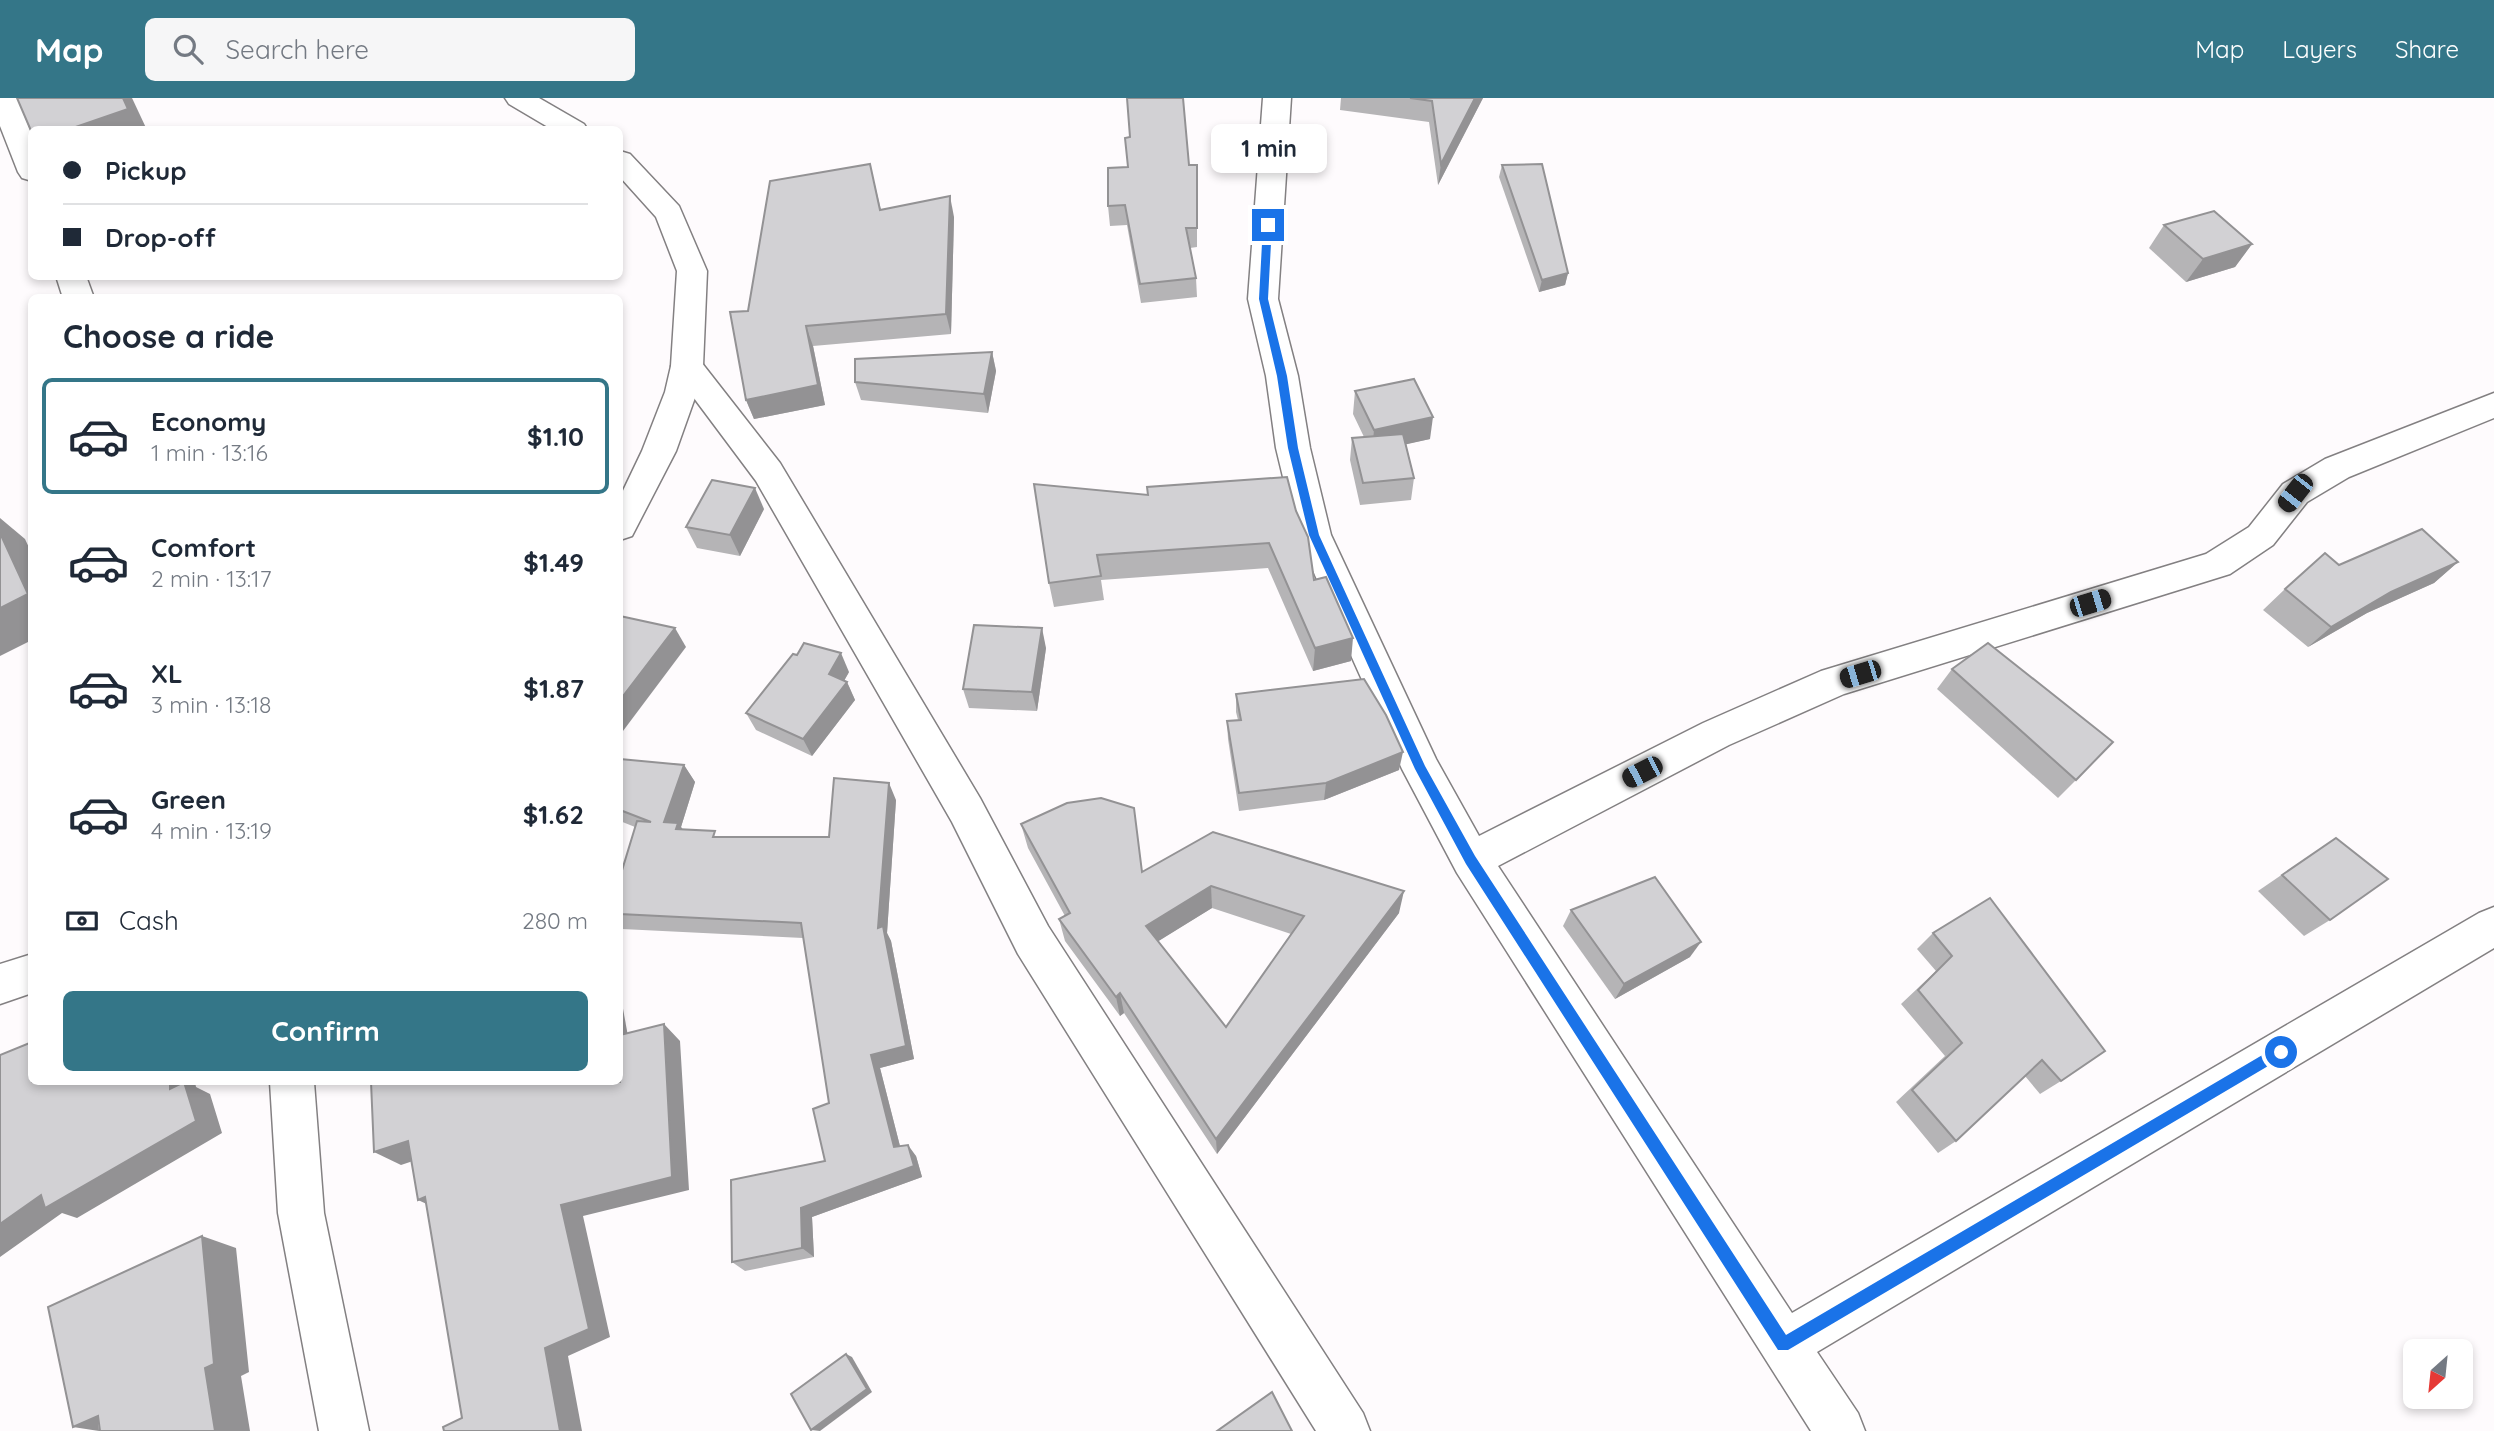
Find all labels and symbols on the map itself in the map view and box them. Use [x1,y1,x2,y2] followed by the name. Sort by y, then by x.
[1210,123,1326,172] callout: 1 min
[1252,209,1284,241] route end
[2274,470,2317,516] car
[2067,587,2114,619] car
[1837,658,1884,690] car
[1619,753,1666,791] car
[2265,1036,2297,1068] route start
[2403,1339,2473,1409] north arrow

